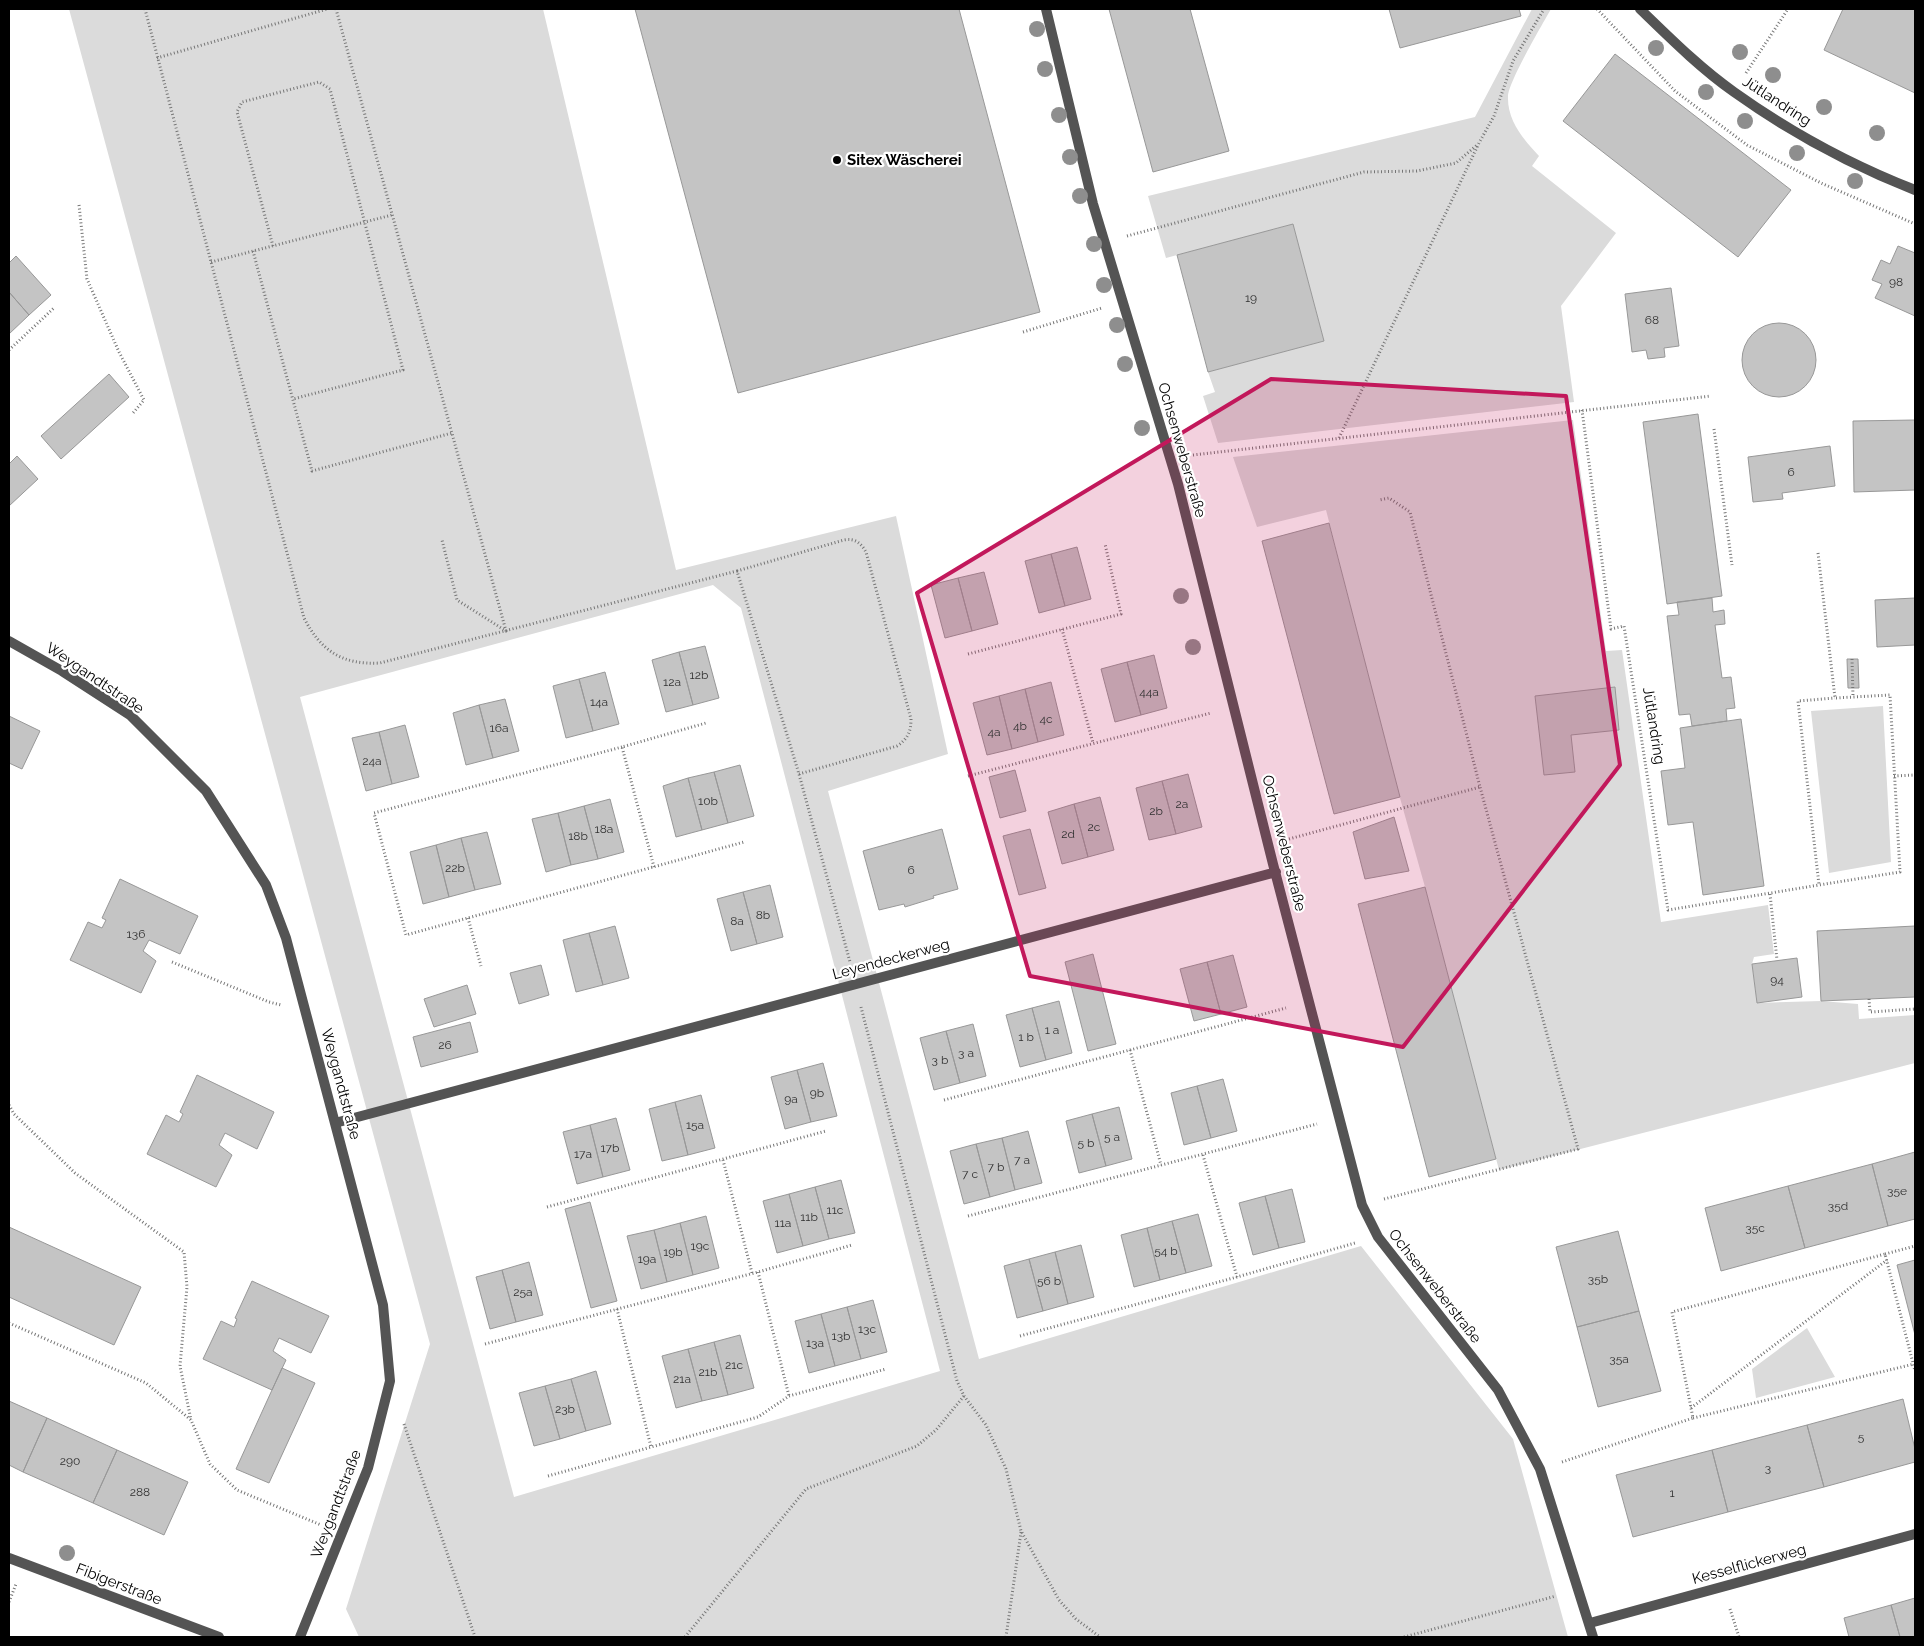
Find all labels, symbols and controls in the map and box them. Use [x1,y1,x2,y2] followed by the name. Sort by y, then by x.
[1739,72,1815,130] street label: Jütlandring
[847,151,961,169] place label: Sitex Wäscherei
[831,154,843,166] marker: Sitex Wäscherei
[1889,275,1903,289] house number: 98
[1245,291,1257,305] house number: 19
[1645,313,1659,327] house number: 68
[1154,380,1210,520] street label: Ochsenweberstraße
[1787,465,1795,479] house number: 6
[43,639,148,718] street label: Weygandtstraße
[690,668,708,682] house number: 12b
[663,675,681,689] house number: 12a
[1139,685,1159,699] house number: 44a
[1639,686,1669,766] street label: Jütlandring
[590,695,608,709] house number: 14a
[1039,712,1053,726] house number: 4c
[1013,719,1027,733] house number: 4b
[490,721,508,735] house number: 16a
[987,725,1001,739] house number: 4a
[362,754,382,768] house number: 24a
[1258,773,1310,913] street label: Ochsenweberstraße
[698,794,718,808] house number: 10b
[1176,797,1188,811] house number: 2a
[1149,804,1163,818] house number: 2b
[1088,820,1101,834] house number: 2c
[595,822,613,836] house number: 18a
[1061,827,1075,841] house number: 2d
[568,829,588,843] house number: 18b
[445,861,465,875] house number: 22b
[907,863,915,877] house number: 6
[756,908,770,922] house number: 8b
[730,914,744,928] house number: 8a
[127,927,145,941] house number: 136
[830,935,952,983] street label: Leyendeckerweg
[1770,973,1784,987] house number: 94
[1045,1023,1059,1037] house number: 1 a
[317,1026,365,1142] street label: Weygandtstraße
[1018,1030,1034,1044] house number: 1 b
[438,1038,452,1052] house number: 26
[958,1046,974,1060] house number: 3 a
[932,1053,948,1067] house number: 3 b
[810,1086,824,1100] house number: 9b
[784,1092,798,1106] house number: 9a
[686,1118,704,1132] house number: 15a
[1104,1130,1120,1144] house number: 5 a
[1077,1136,1095,1150] house number: 5 b
[601,1141,619,1155] house number: 17b
[574,1147,592,1161] house number: 17a
[1014,1153,1030,1167] house number: 7 a
[988,1160,1004,1174] house number: 7 b
[962,1167,978,1181] house number: 7 c
[1887,1184,1907,1198] house number: 35e
[1828,1199,1848,1213] house number: 35d
[827,1203,844,1217] house number: 11c
[800,1210,818,1224] house number: 11b
[775,1216,791,1230] house number: 11a
[1745,1221,1765,1235] house number: 35c
[1385,1225,1485,1347] street label: Ochsenweberstraße
[691,1239,710,1253] house number: 19c
[1154,1244,1178,1258] house number: 54 b
[663,1245,683,1259] house number: 19b
[638,1252,656,1266] house number: 19a
[1588,1272,1608,1286] house number: 35b
[1037,1274,1061,1288] house number: 56 b
[513,1285,533,1299] house number: 25a
[858,1322,876,1336] house number: 13c
[832,1329,850,1343] house number: 13b
[806,1336,824,1350] house number: 13a
[1609,1352,1629,1366] house number: 35a
[725,1358,743,1372] house number: 21c
[699,1365,717,1379] house number: 21b
[673,1372,691,1386] house number: 21a
[555,1402,575,1416] house number: 23b
[1858,1430,1865,1444] house number: 5
[307,1447,365,1561] street label: Weygandtstraße
[60,1454,80,1468] house number: 290
[1765,1461,1771,1475] house number: 3
[130,1485,150,1499] house number: 288
[1669,1486,1675,1500] house number: 1
[1690,1540,1808,1588] street label: Kesselflickerweg
[73,1559,165,1609] street label: Fibigerstraße

